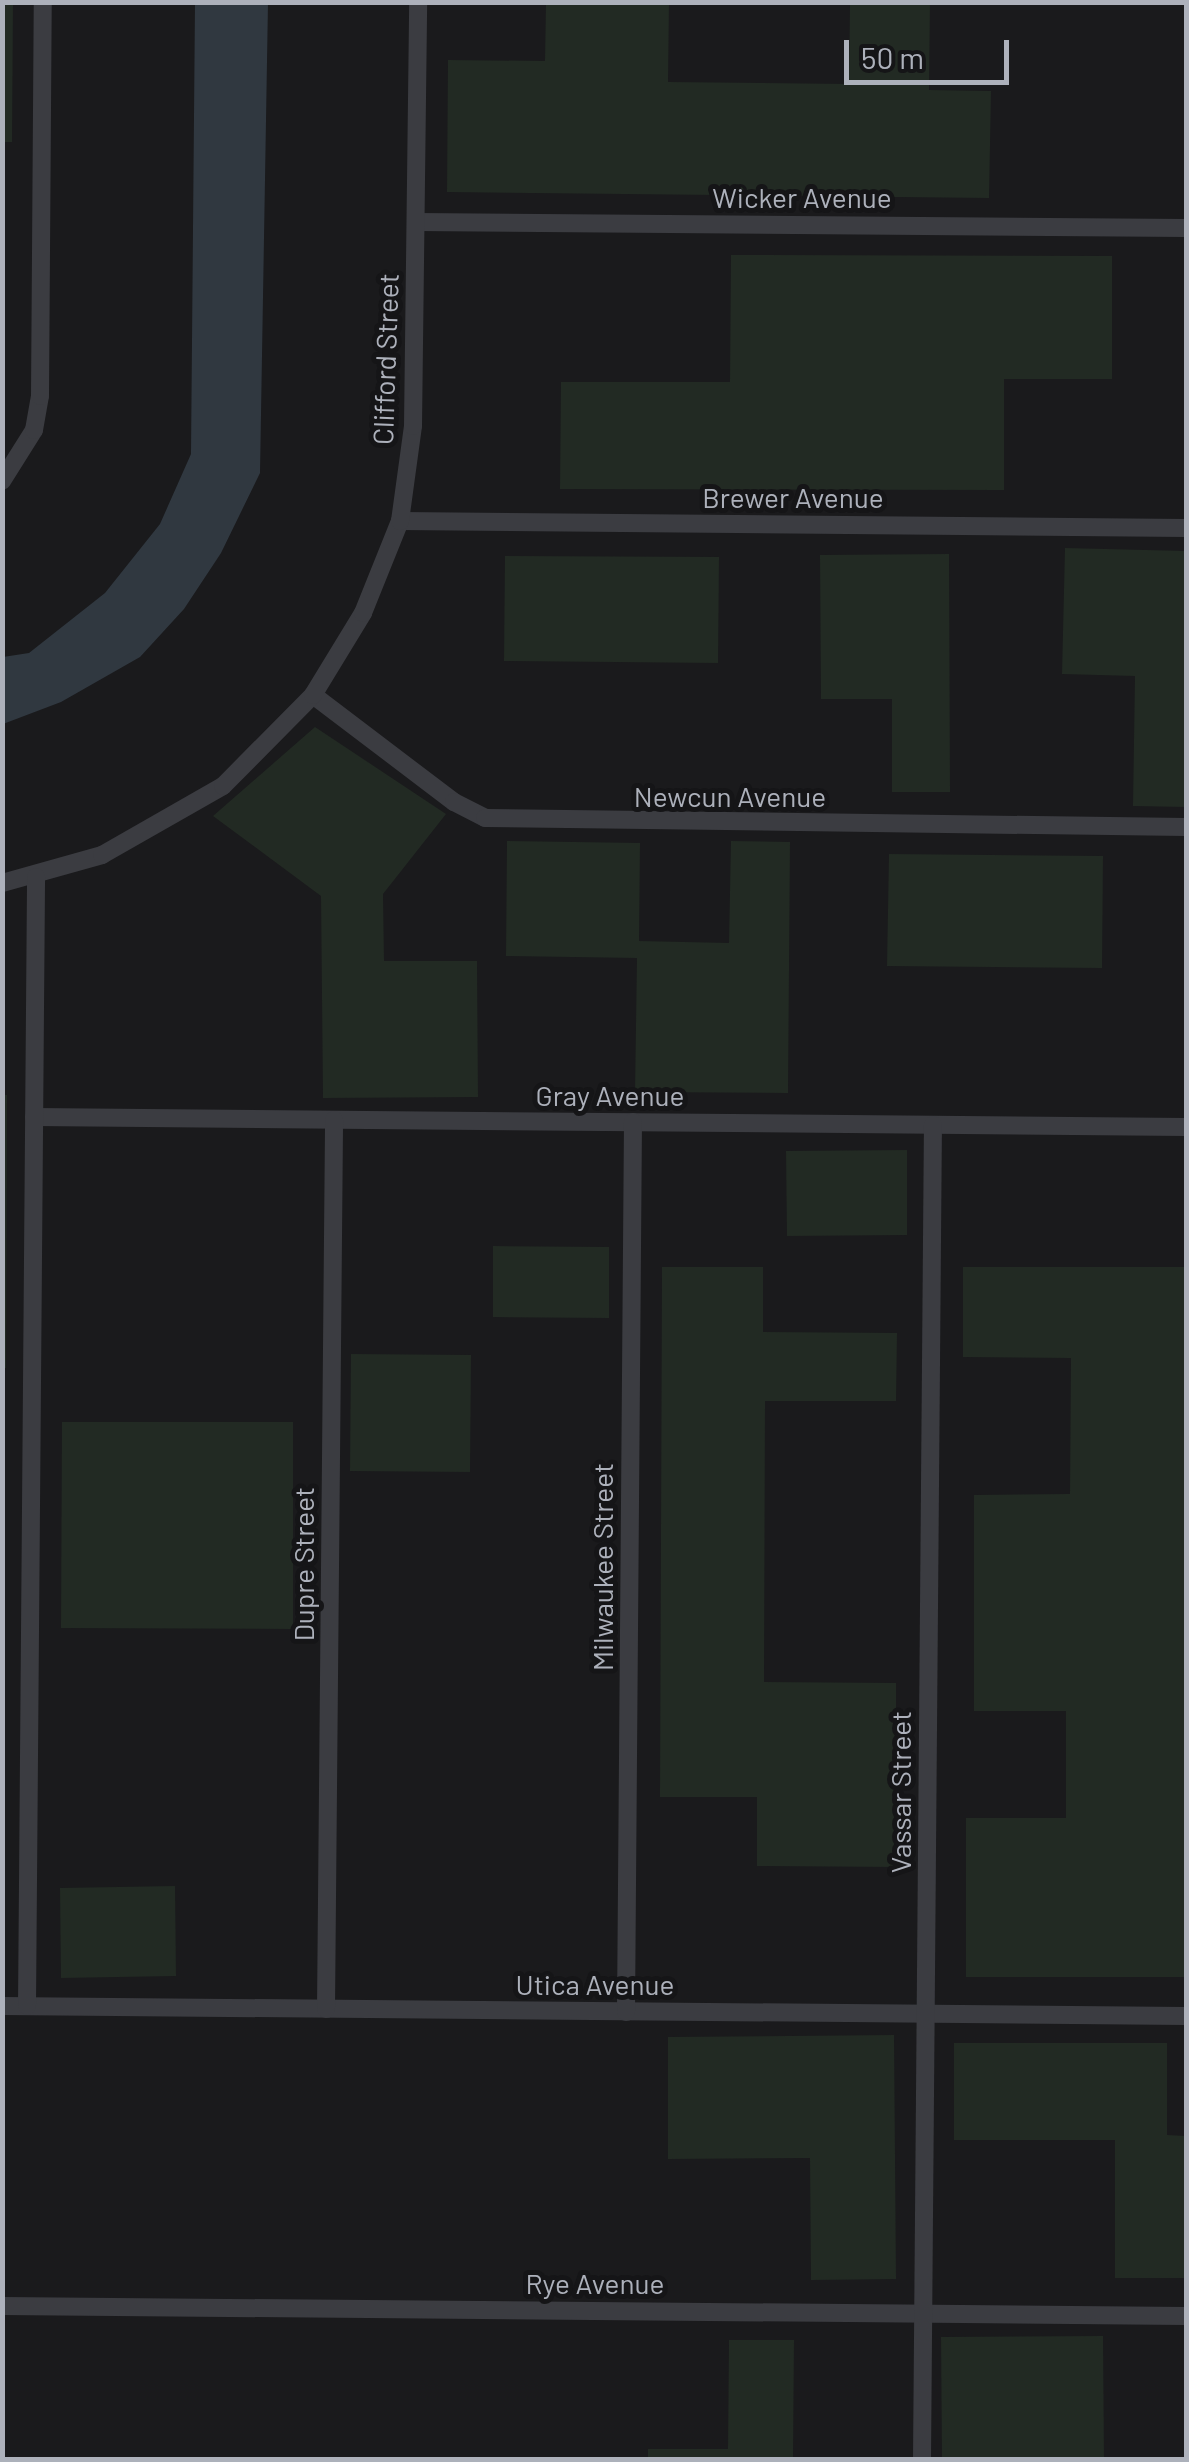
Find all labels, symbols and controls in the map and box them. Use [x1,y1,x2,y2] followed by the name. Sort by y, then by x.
[849,20,1014,82] scale bar
[861,39,924,75] text: 50 m
[712,180,892,214] street label: Wicker Avenue
[365,273,405,445] street label: Clifford Street
[702,480,884,514] street label: Brewer Avenue
[634,779,826,813] street label: Newcun Avenue
[536,1078,684,1112] street label: Gray Avenue
[585,1463,619,1671] street label: Milwaukee Street
[286,1487,320,1641] street label: Dupre Street
[883,1711,917,1873] street label: Vassar Street
[516,1967,674,2001] street label: Utica Avenue
[525,2266,665,2300] street label: Rye Avenue

